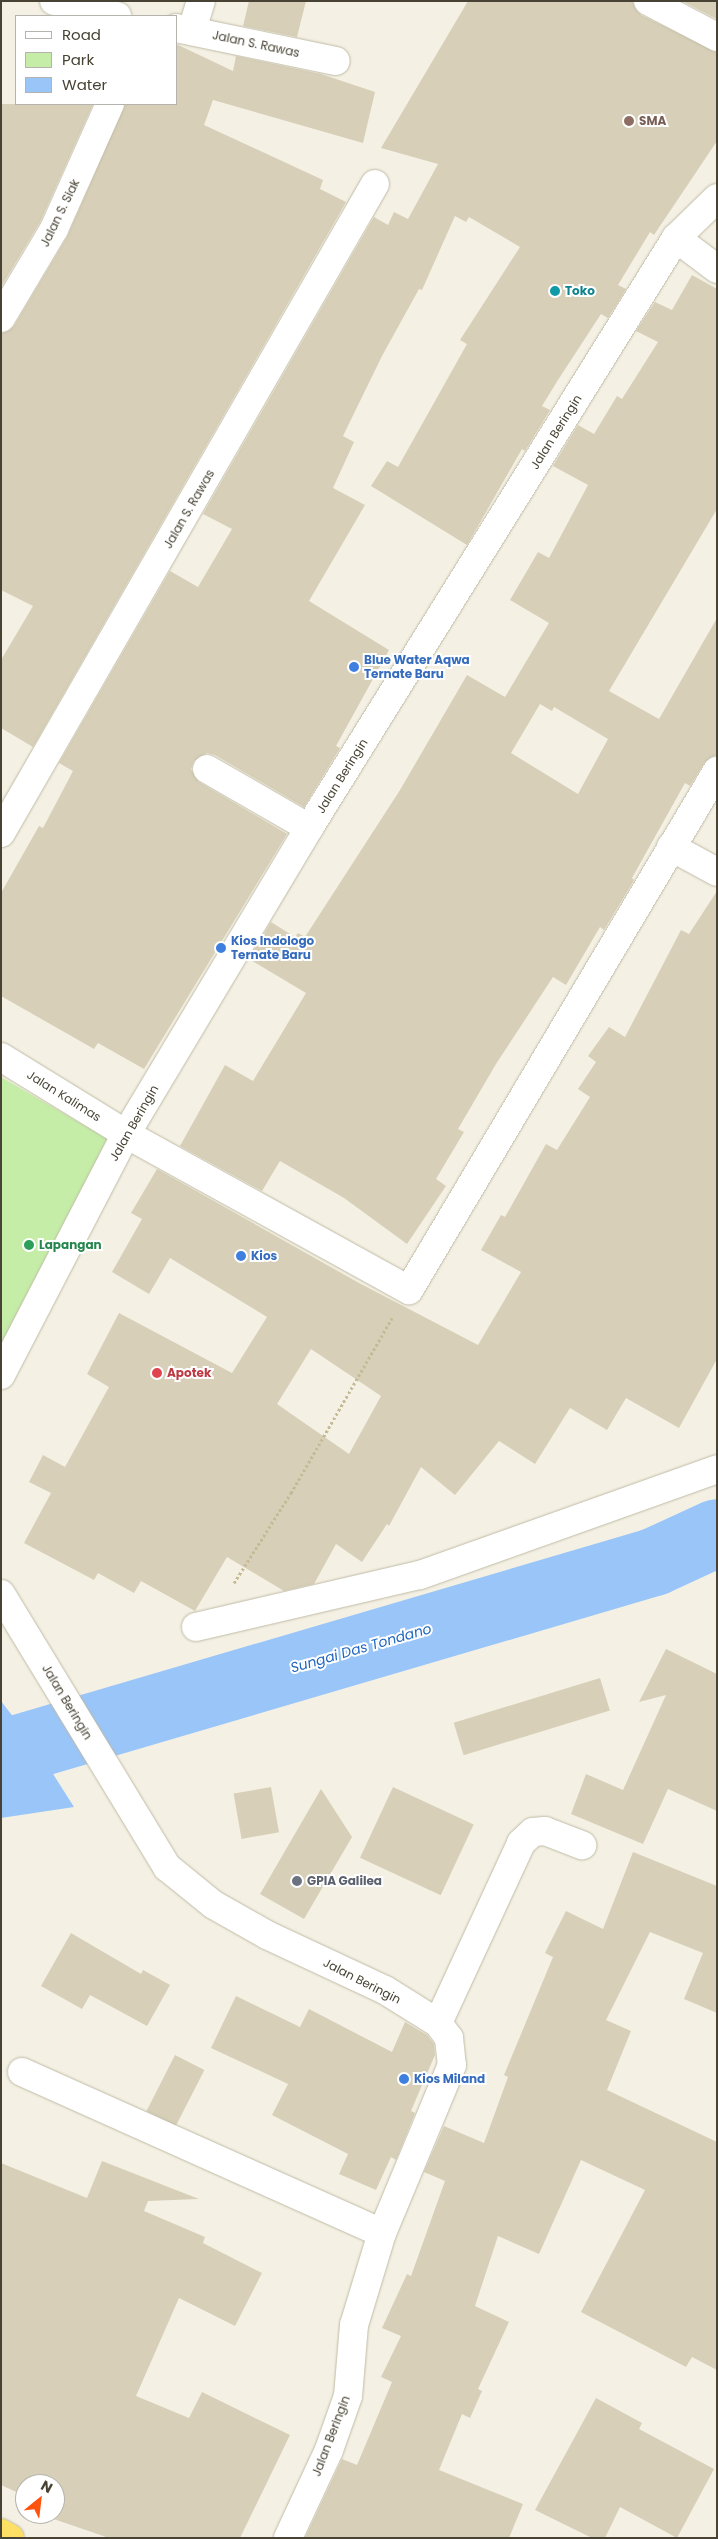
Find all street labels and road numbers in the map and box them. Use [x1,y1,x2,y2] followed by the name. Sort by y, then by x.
[211,28,301,60] street label: Jalan S. Rawas
[37,177,83,249] street label: Jalan S. Siak
[527,392,585,472] street label: Jalan Beringin
[161,467,217,551] street label: Jalan S. Rawas
[313,736,371,816] street label: Jalan Beringin
[24,1068,104,1124] street label: Jalan Kalimas
[106,1083,162,1163] street label: Jalan Beringin
[39,1662,95,1742] street label: Jalan Beringin
[321,1955,403,2007] street label: Jalan Beringin
[309,2394,353,2478] street label: Jalan Beringin

